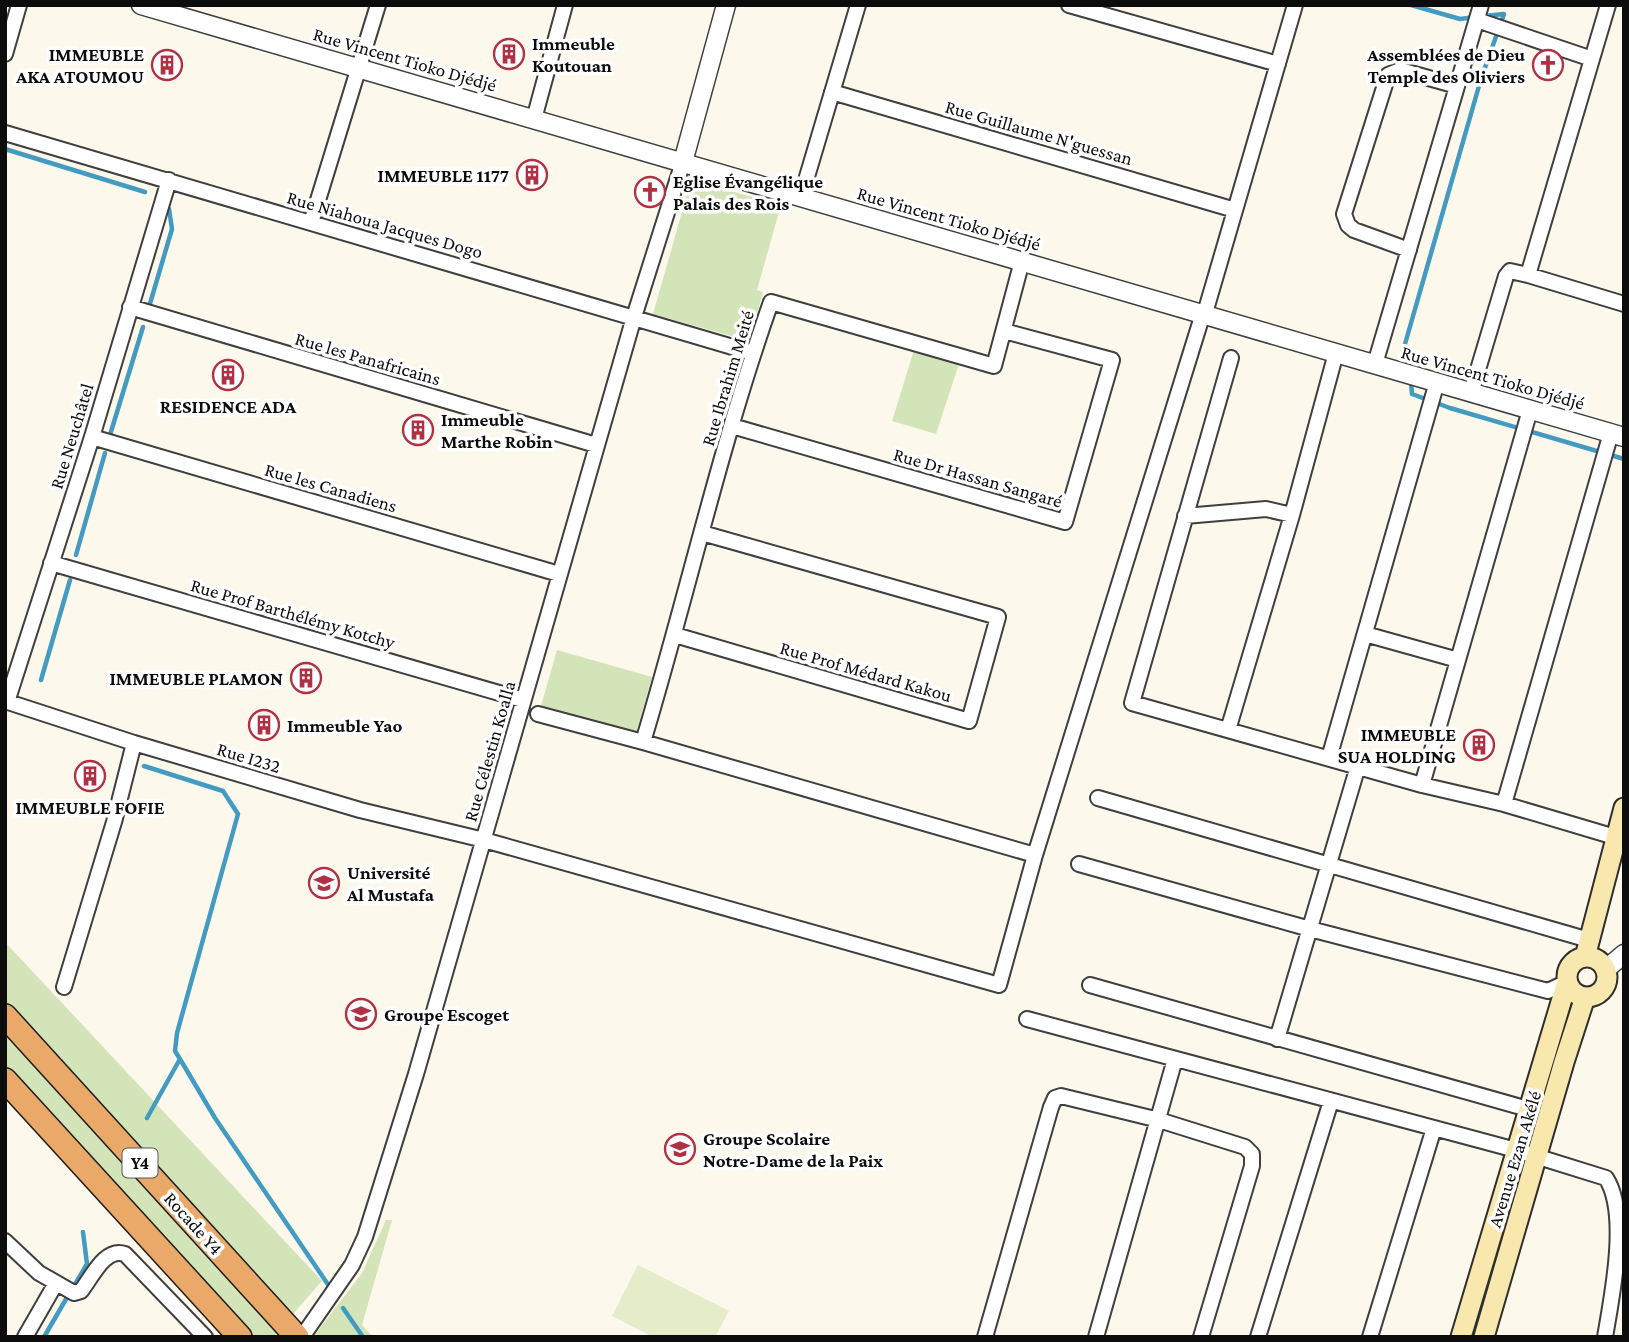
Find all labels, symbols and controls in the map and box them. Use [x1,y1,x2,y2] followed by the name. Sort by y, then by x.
[311,23,499,97] street label: Rue Vincent Tioko Djédjé
[532,33,615,76] place label: Immeuble Koutouan
[492,37,526,71] building icon: Immeuble Koutouan
[15,44,144,87] place label: IMMEUBLE AKA ATOUMOU
[1366,44,1525,87] place label: Assemblées de Dieu Temple des Oliviers
[150,48,184,82] building icon: IMMEUBLE AKA ATOUMOU
[1531,48,1565,82] church icon: Assemblées de Dieu Temple des Oliviers
[943,96,1135,169] street label: Rue Guillaume N'guessan
[515,158,549,192] building icon: IMMEUBLE 1177
[378,165,509,186] place label: IMMEUBLE 1177
[673,171,823,214] place label: Eglise Évangélique Palais des Rois
[633,175,667,209] church icon: Eglise Évangélique Palais des Rois
[855,182,1043,256] street label: Rue Vincent Tioko Djédjé
[285,186,485,262] street label: Rue Niahoua Jacques Dogo
[697,308,758,448] street label: Rue Ibrahim Meité
[293,328,443,389] street label: Rue les Panafricains
[1399,341,1587,415] street label: Rue Vincent Tioko Djédjé
[211,358,245,392] building icon: RESIDENCE ADA
[45,381,98,492] street label: Rue Neuchâtel
[160,396,297,417] place label: RESIDENCE ADA
[441,409,553,452] place label: Immeuble Marthe Robin
[401,413,435,447] building icon: Immeuble Marthe Robin
[891,443,1065,512] street label: Rue Dr Hassan Sangaré
[262,459,399,516] street label: Rue les Canadiens
[188,574,398,653] street label: Rue Prof Barthélémy Kotchy
[778,637,954,706] street label: Rue Prof Médard Kakou
[289,661,323,695] building icon: IMMEUBLE PLAMON
[109,668,283,689] place label: IMMEUBLE PLAMON
[459,678,520,824] street label: Rue Célestin Koalla
[247,708,281,742] building icon: Immeuble Yao
[287,715,402,736] place label: Immeuble Yao
[1338,724,1456,767] place label: IMMEUBLE SUA HOLDING
[1462,728,1496,762] building icon: IMMEUBLE SUA HOLDING
[215,738,283,777] street label: Rue I232
[73,759,107,793] building icon: IMMEUBLE FOFIE
[15,797,165,818] place label: IMMEUBLE FOFIE
[346,862,435,905] place label: Université Al Mustafa
[307,866,341,900] school or university icon: Université Al Mustafa
[344,997,378,1031] school or university icon: Groupe Escoget
[384,1004,509,1025] place label: Groupe Escoget
[1484,1088,1545,1230] street label: Avenue Ezan Akélé
[703,1128,883,1171] place label: Groupe Scolaire Notre-Dame de la Paix
[663,1132,697,1166] school or university icon: Groupe Scolaire Notre-Dame de la Paix
[122,1148,158,1178] road number: Y4
[160,1188,227,1259] street label: Rocade Y4

